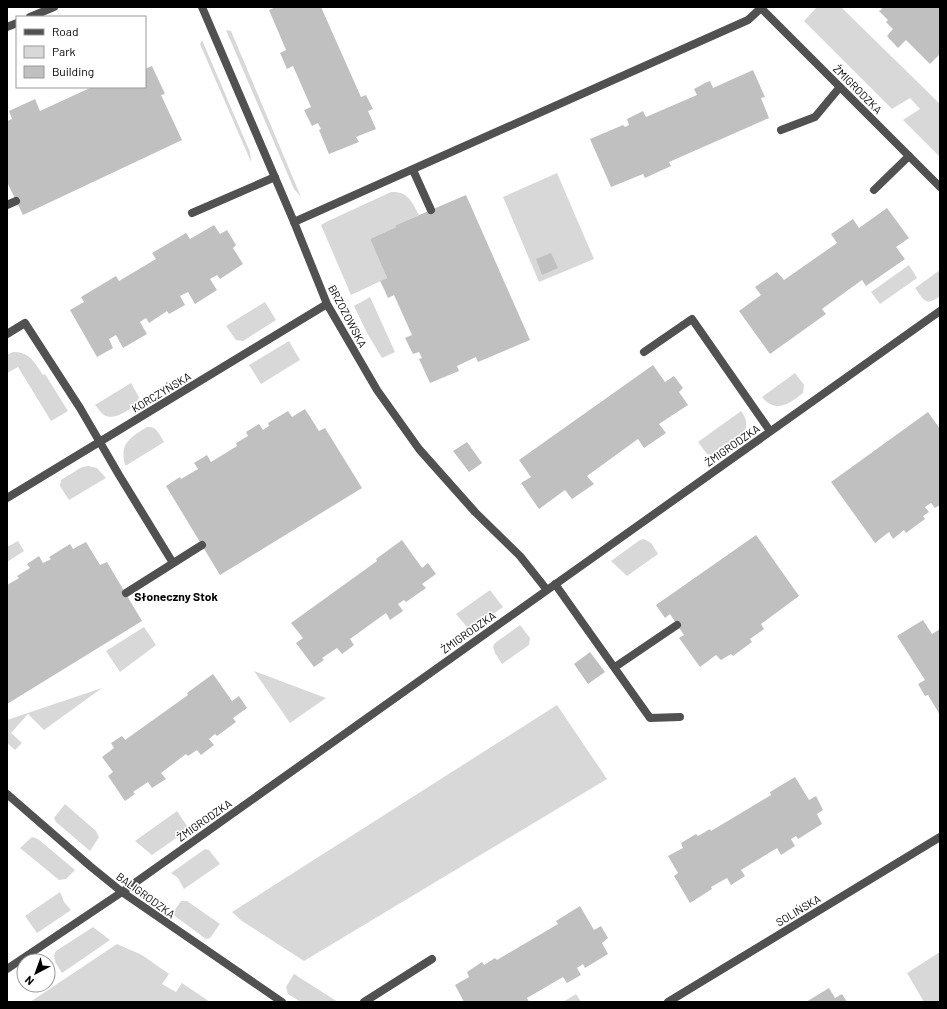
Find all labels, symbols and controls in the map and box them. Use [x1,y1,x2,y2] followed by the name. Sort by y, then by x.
[16,16,146,88] legend
[52,24,79,38] text: Road
[52,44,76,58] text: Park
[831,61,886,116] street label: ŻMIGRODZKA
[52,64,94,78] text: Building
[326,282,370,350] street label: BRZOZOWSKA
[129,369,193,415] street label: KORCZYŃSKA
[702,420,762,469] street label: ŻMIGRODZKA
[134,589,218,603] district label: Słoneczny Stok
[438,607,498,656] street label: ŻMIGRODZKA
[174,795,234,844] street label: ŻMIGRODZKA
[114,869,178,921] street label: BALIGRODZKA
[773,891,823,928] street label: SOLIŃSKA
[16,953,56,993] north arrow
[22,974,36,988] text: N

